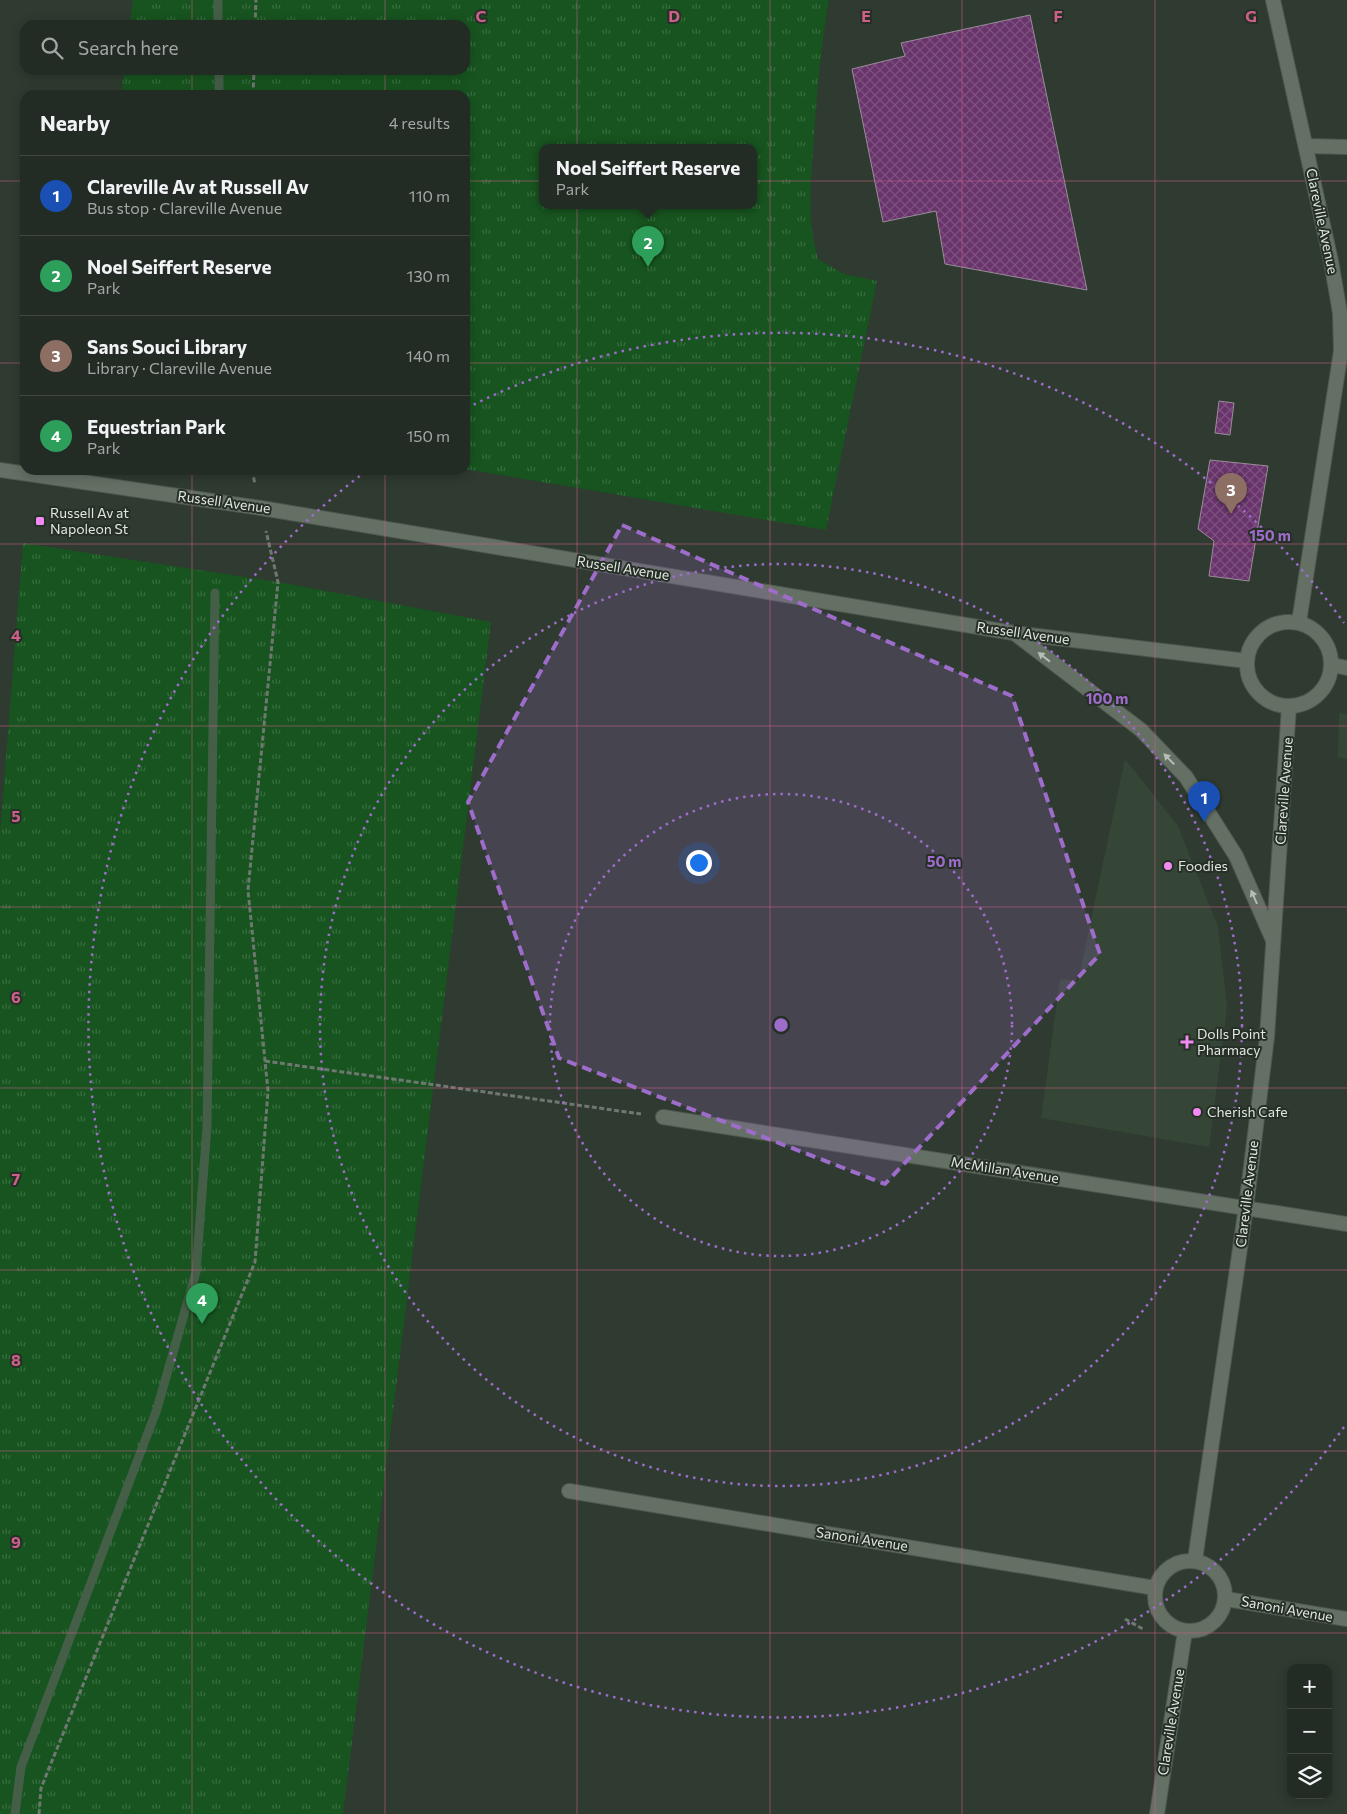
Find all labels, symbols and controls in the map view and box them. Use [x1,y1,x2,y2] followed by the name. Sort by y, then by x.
[476,6,487,25] text: C
[668,6,680,25] text: D
[861,6,871,25] text: E
[1053,6,1063,25] text: F
[1245,6,1257,25] text: G
[20,20,470,75] search box
[38,34,66,62] icon: search
[78,36,178,59] text: Search here
[40,110,110,135] text: Nearby
[389,113,450,132] text: 4 results
[539,144,757,209] popup
[556,156,740,179] text: Noel Seiffert Reserve
[1303,166,1342,275] street label: Clareville Avenue
[87,175,309,198] text: Clareville Av at Russell Av
[556,179,589,198] text: Park
[52,186,60,205] text: 1
[409,186,450,205] text: 110 m
[87,198,282,217] text: Bus stop · Clareville Avenue
[632,226,664,267] pin: 2
[87,255,271,278] text: Noel Seiffert Reserve
[51,266,61,285] text: 2
[407,266,450,285] text: 130 m
[87,278,120,297] text: Park
[87,335,247,358] text: Sans Souci Library
[51,346,61,365] text: 3
[406,346,450,365] text: 140 m
[87,358,272,377] text: Library · Clareville Avenue
[87,415,226,438] text: Equestrian Park
[51,426,61,445] text: 4
[407,426,450,445] text: 150 m
[87,438,120,457] text: Park
[1215,473,1247,514] pin: 3
[176,487,272,516] street label: Russell Avenue
[50,504,129,537] place label: Russell Av at Napoleon St
[34,515,46,527] marker: Russell Av at Napoleon St
[1249,526,1291,544] text: 150 m
[575,552,671,583] street label: Russell Avenue
[975,618,1071,647] street label: Russell Avenue
[11,625,21,644] text: 4
[1038,651,1051,662] one-way arrow
[1086,689,1128,707] text: 100 m
[1271,737,1296,845] street label: Clareville Avenue
[1163,753,1175,765] one-way arrow
[1188,781,1220,822] pin: 1
[11,806,21,825] text: 5
[686,850,712,876] your location
[927,852,961,870] text: 50 m
[1178,857,1228,874] place label: Foodies
[1162,860,1174,872] marker: Foodies
[1249,890,1257,904] one-way arrow
[11,987,21,1006] text: 6
[772,1016,790,1034] centre of rings
[1197,1025,1266,1058] place label: Dolls Point Pharmacy
[1181,1036,1193,1048] marker: Dolls Point Pharmacy
[1207,1103,1288,1120] place label: Cherish Cafe
[1191,1106,1203,1118] marker: Cherish Cafe
[1232,1139,1262,1248] street label: Clareville Avenue
[950,1153,1060,1186] street label: McMillan Avenue
[12,1169,21,1188] text: 7
[186,1283,218,1324] pin: 4
[11,1350,21,1369] text: 8
[815,1523,909,1554] street label: Sanoni Avenue
[11,1532,21,1551] text: 9
[1240,1592,1334,1625] street label: Sanoni Avenue
[1287,1664,1332,1799] map controls
[1287,1664,1332,1709] button: +
[1154,1667,1187,1776] street label: Clareville Avenue
[1287,1709,1332,1754] button: −
[1287,1754,1332,1799] button: layers

